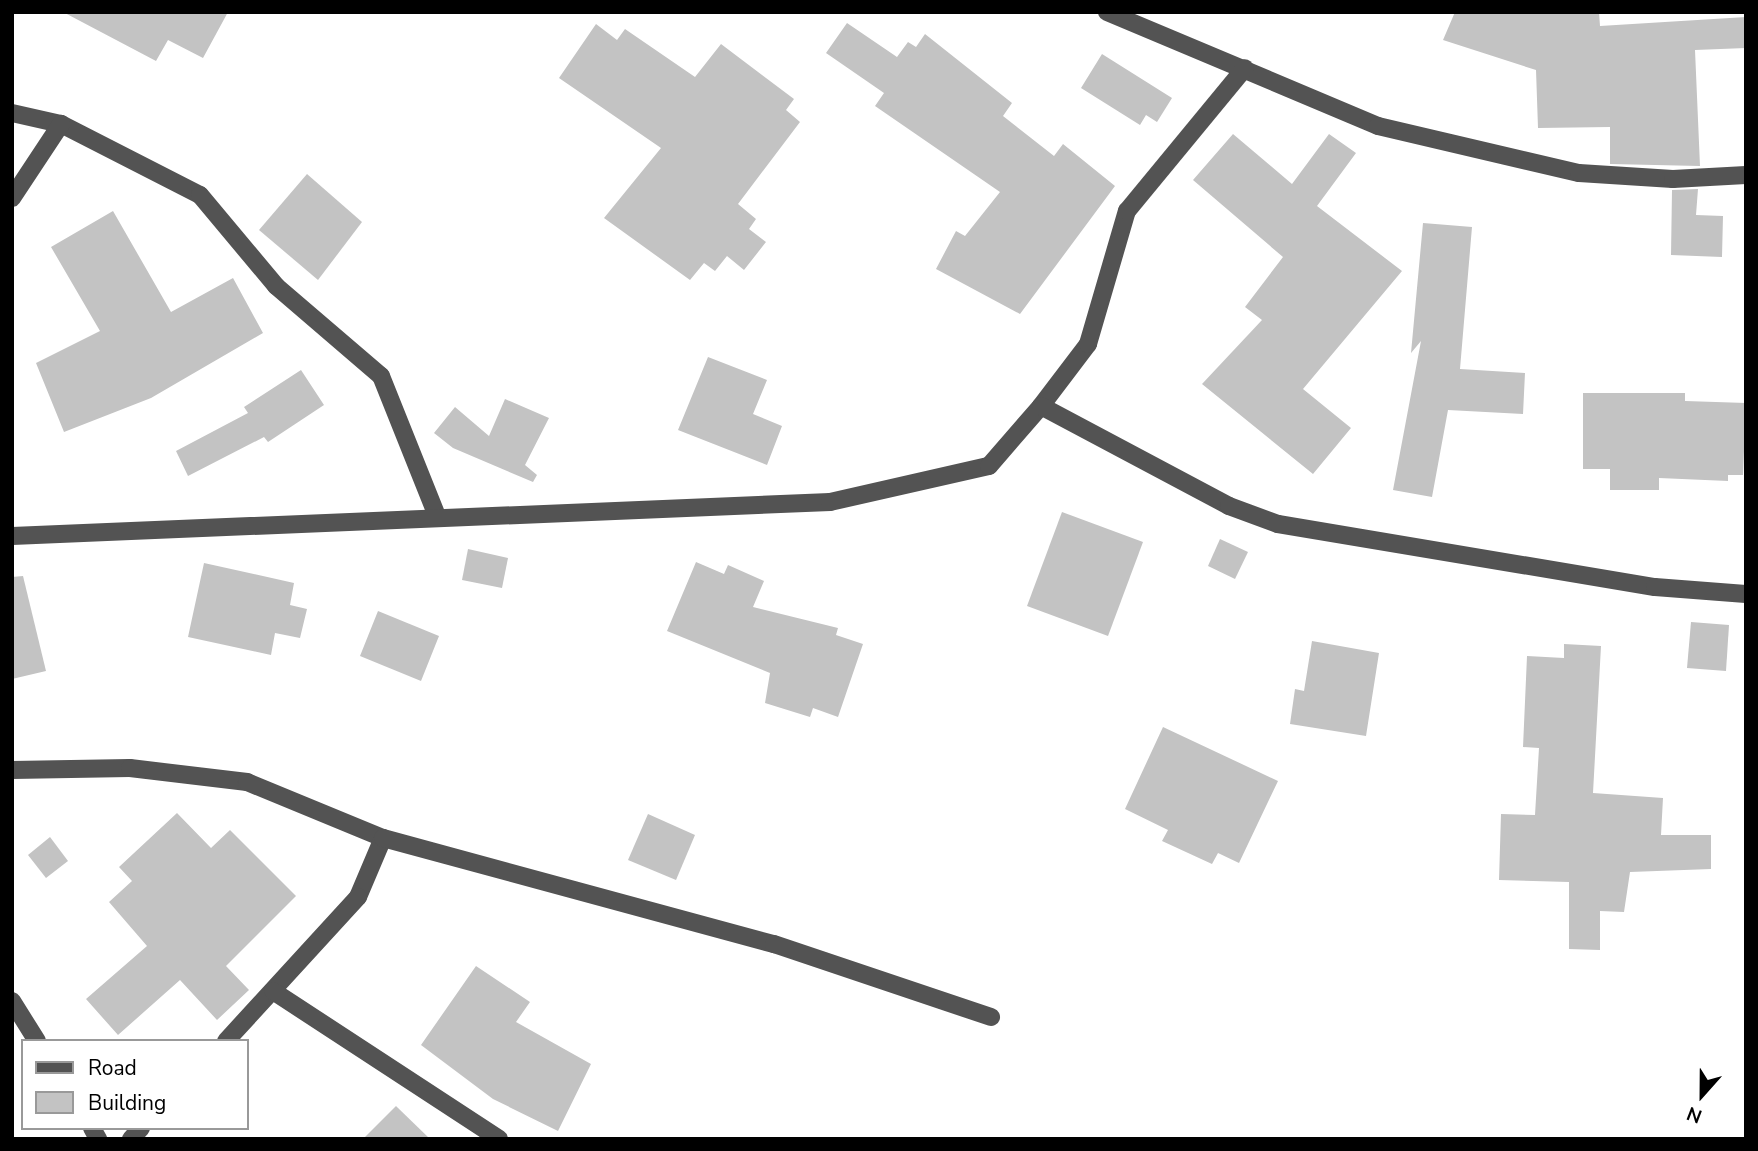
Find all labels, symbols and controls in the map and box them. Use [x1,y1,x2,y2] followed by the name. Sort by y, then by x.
[21,1039,248,1130] legend
[88,1054,137,1082] text: Road
[1667,1060,1737,1130] north arrow
[88,1089,166,1117] text: Building
[1683,1100,1706,1129] text: N

